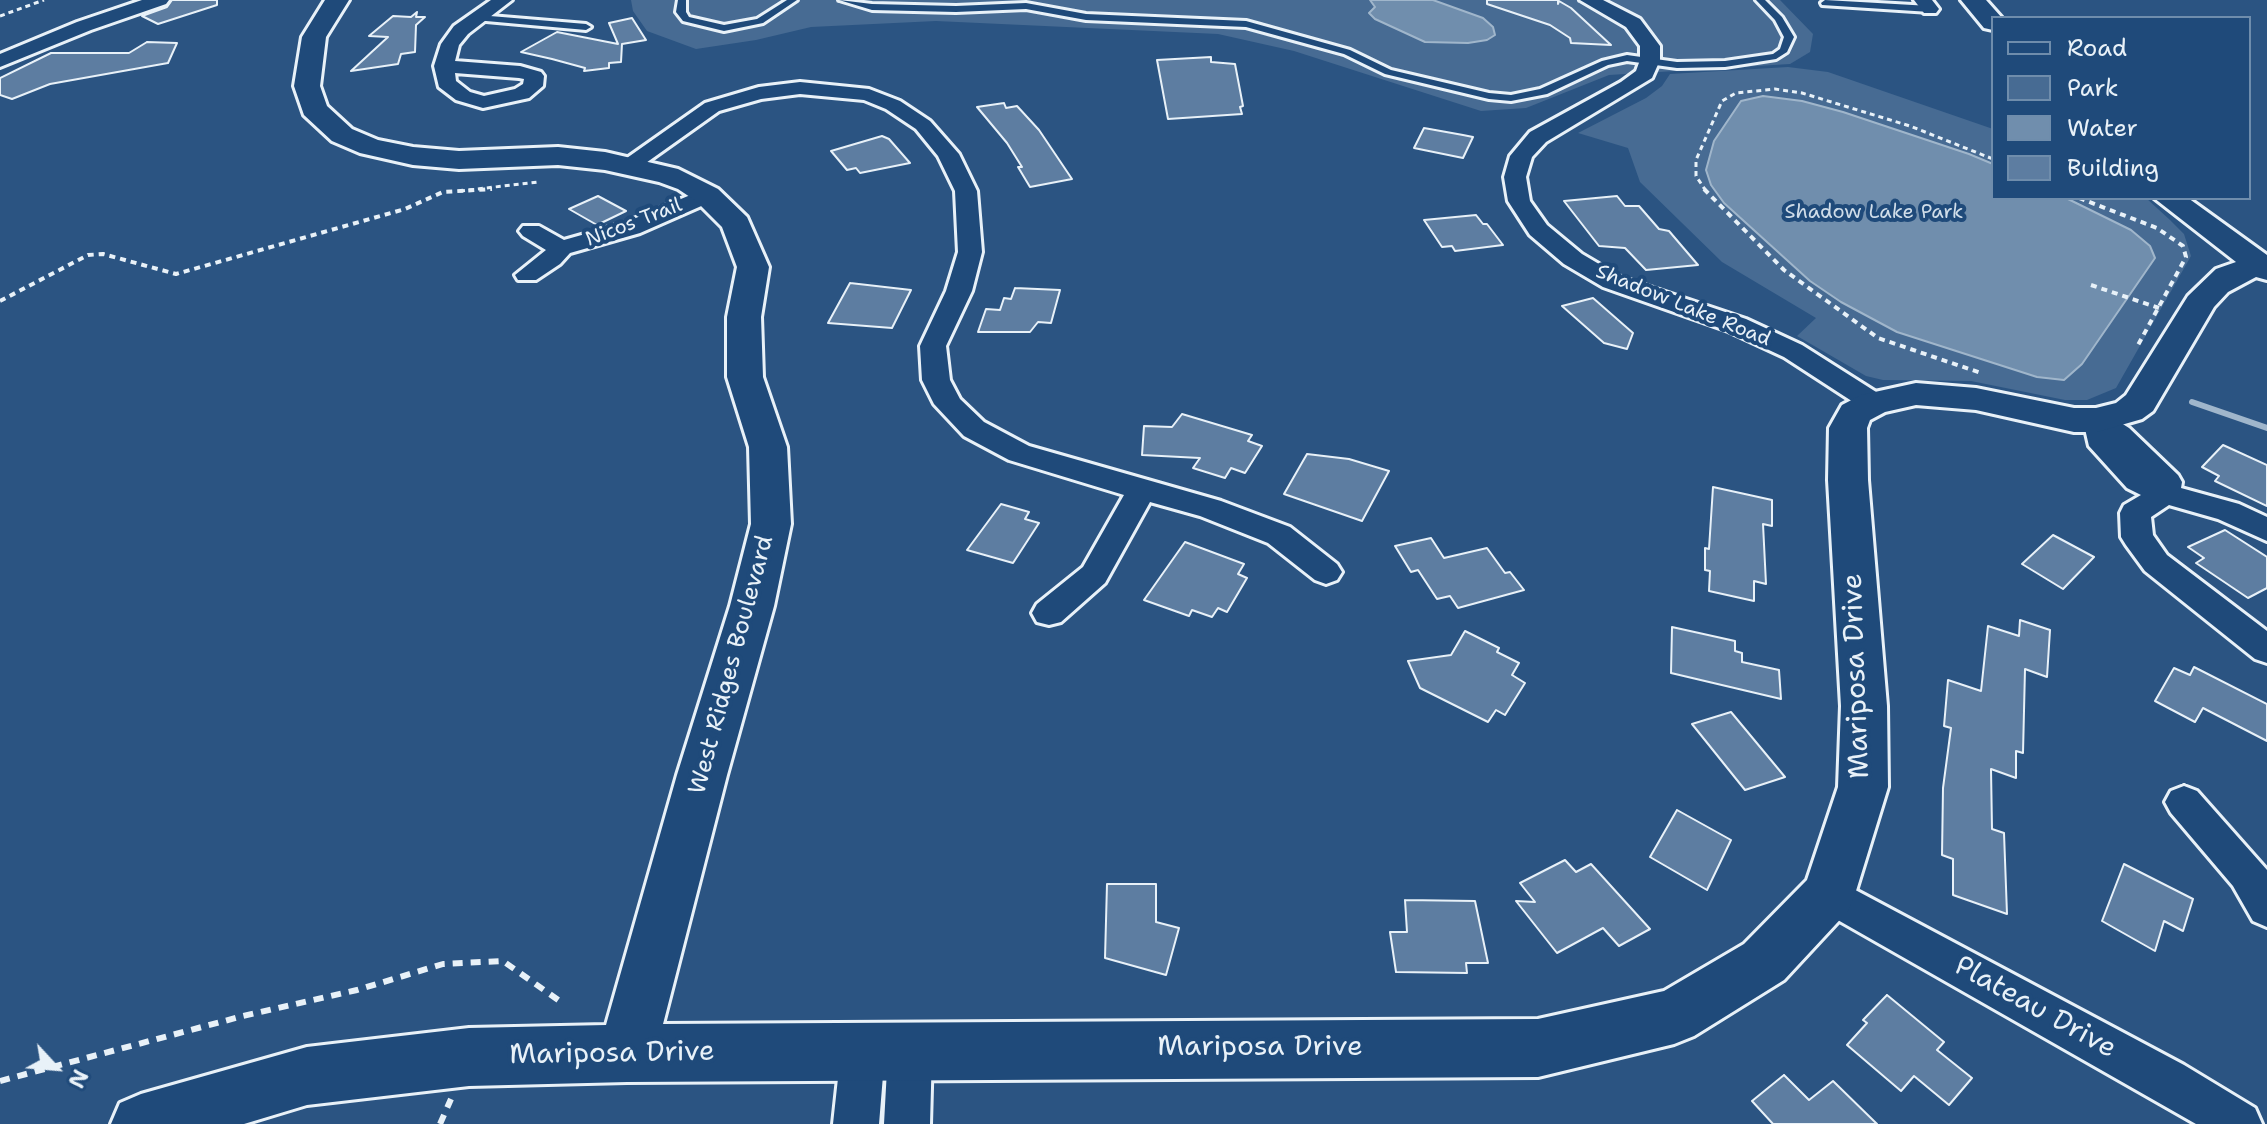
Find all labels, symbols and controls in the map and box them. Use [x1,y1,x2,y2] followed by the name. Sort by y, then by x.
[1991,16,2251,200] legend
[2067,32,2127,64] text: Road
[2067,72,2119,104] text: Park
[2067,112,2138,144] text: Water
[2067,152,2159,184] text: Building
[582,194,686,252] street label: Nicos Trail
[1784,201,1964,225] park label: Shadow Lake Park
[1592,260,1774,352] street label: Shadow Lake Road
[684,533,780,797] street label: West Ridges Boulevard
[1837,573,1877,779] street label: Mariposa Drive
[1948,950,2122,1066] street label: Plateau Drive
[16,1028,96,1108] north arrow
[1157,1031,1363,1065] street label: Mariposa Drive
[509,1035,715,1073] street label: Mariposa Drive
[61,1065,95,1093] text: N

